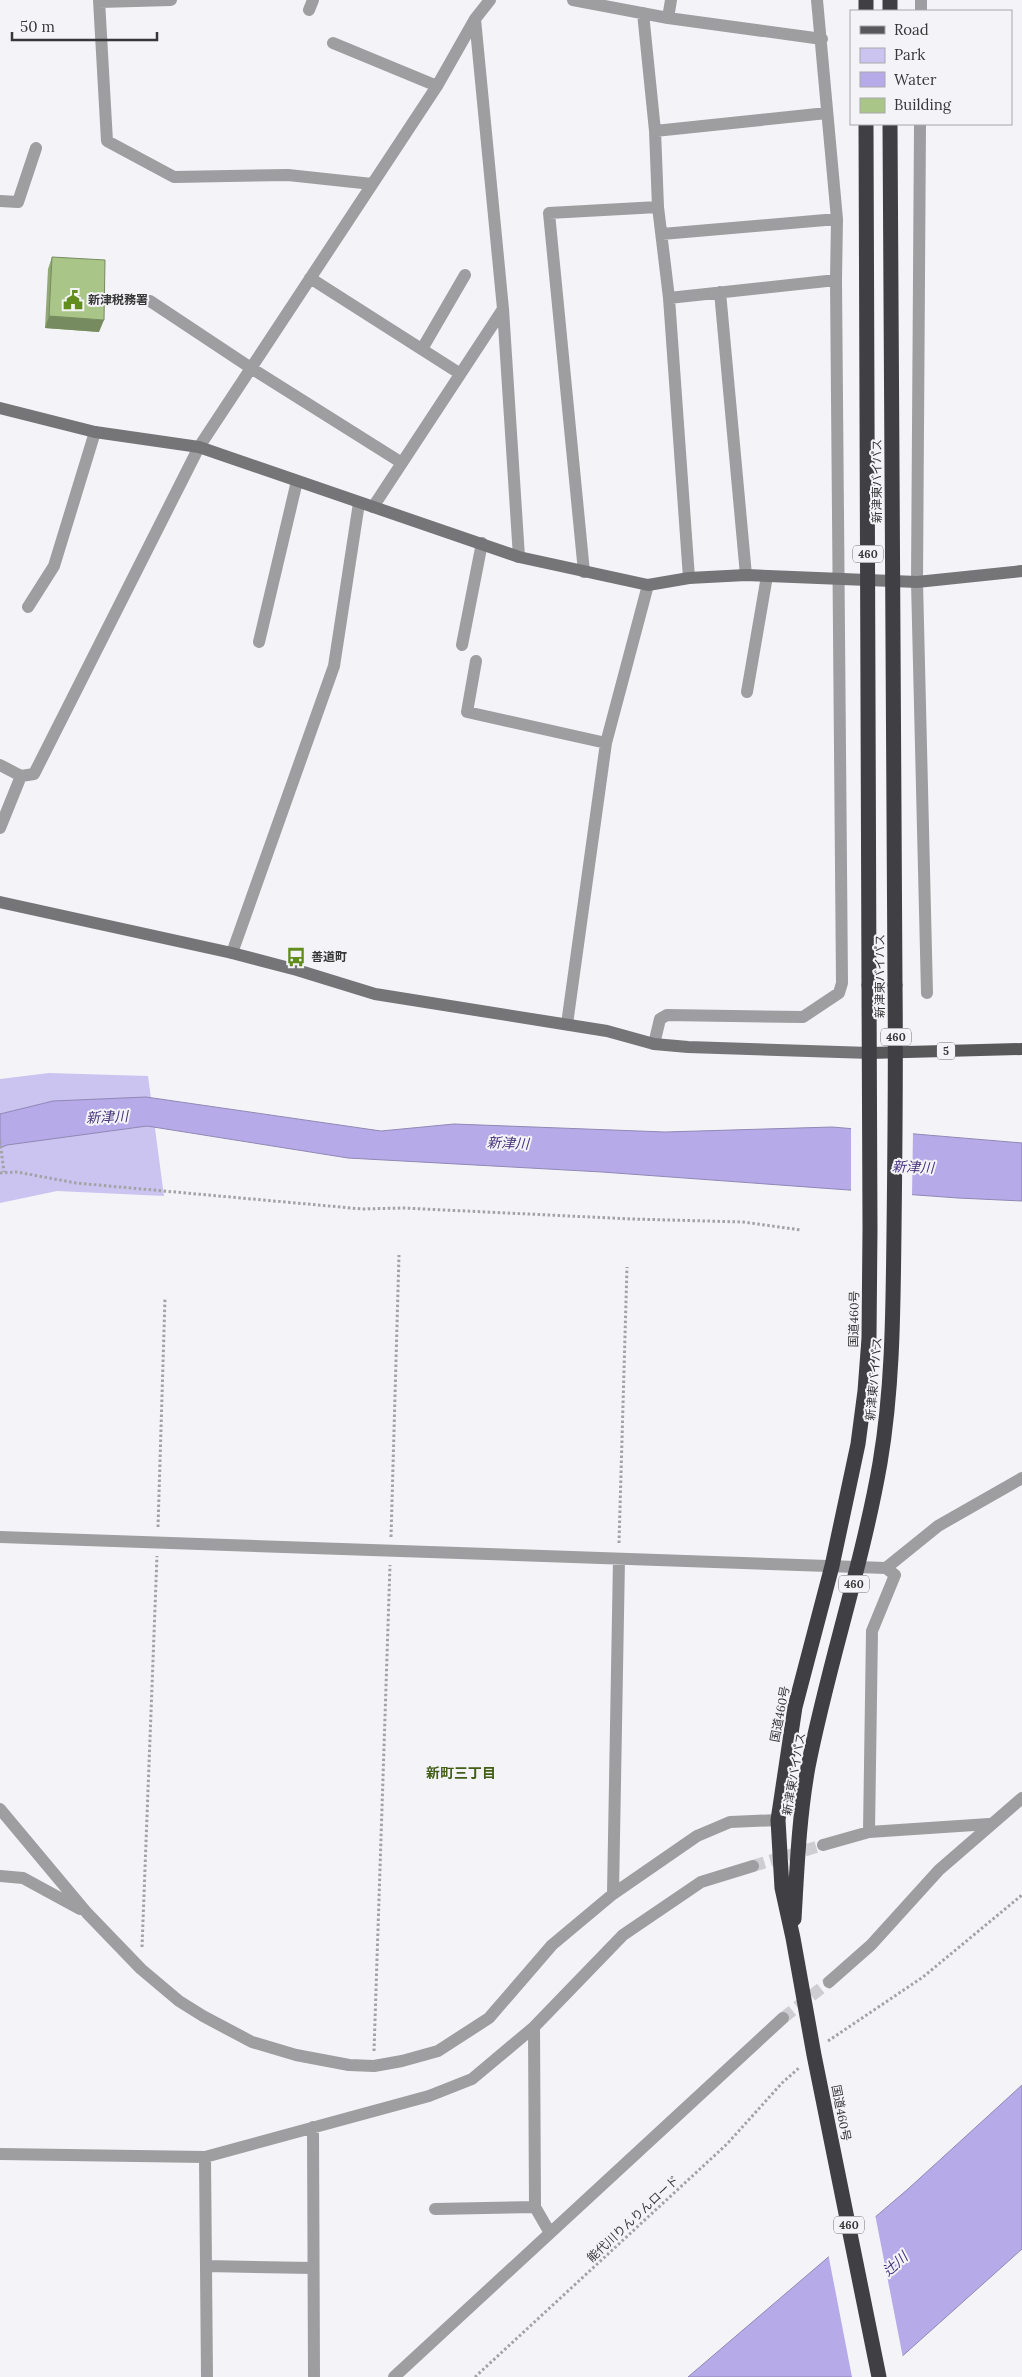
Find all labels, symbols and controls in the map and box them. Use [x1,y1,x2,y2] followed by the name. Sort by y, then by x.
[12,10,158,42] scale bar
[850,10,1012,125] legend
[20,17,55,36] text: 50 m
[894,20,929,39] text: Road
[894,45,925,64] text: Park
[894,70,937,89] text: Water
[894,95,952,114] text: Building
[62,289,84,311] public building icon: 新津税務署
[88,292,148,307] place label: 新津税務署
[869,439,884,523] street label: 新津東バイパス
[853,546,883,562] road number: 460
[872,934,887,1018] street label: 新津東バイパス
[285,946,307,968] bus stop icon: 善道町
[311,949,347,964] place label: 善道町
[881,1028,911,1046] road number: 460
[937,1042,955,1060] road number: 5
[86,1107,130,1127] water label: 新津川
[487,1133,531,1153] water label: 新津川
[892,1157,936,1177] water label: 新津川
[846,1290,861,1348] street label: 国道460号
[862,1337,885,1421] street label: 新津東バイパス
[839,1576,869,1592] road number: 460
[767,1685,792,1743] street label: 国道460号
[779,1731,808,1816] street label: 新津東バイパス
[426,1764,496,1782] district label: 新町三丁目
[829,2084,854,2142] street label: 国道460号
[584,2172,682,2265] street label: 能代川りんりんロード
[834,2216,864,2234] road number: 460
[879,2247,913,2280] water label: 辻川

